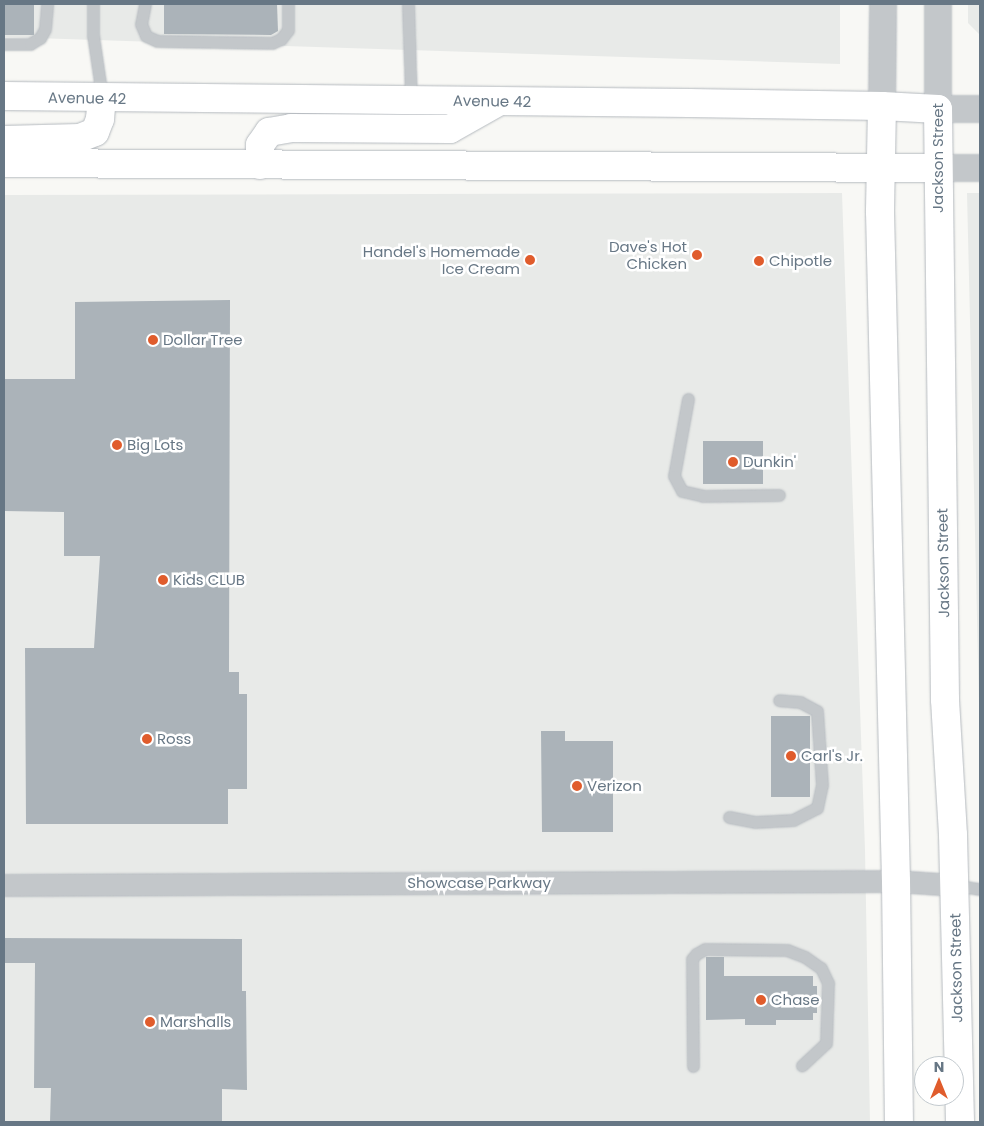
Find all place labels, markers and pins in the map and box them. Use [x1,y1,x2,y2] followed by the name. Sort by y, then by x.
[609,237,687,272] place label: Dave's Hot Chicken
[363,242,520,277] place label: Handel's Homemade Ice Cream
[691,249,703,261] marker: Dave's Hot Chicken
[769,252,832,270] place label: Chipotle
[524,254,536,266] marker: Handel's Homemade Ice Cream
[753,255,765,267] marker: Chipotle
[163,331,243,349] place label: Dollar Tree
[147,334,159,346] marker: Dollar Tree
[127,436,183,454] place label: Big Lots
[111,439,123,451] marker: Big Lots
[743,453,796,471] place label: Dunkin'
[727,456,739,468] marker: Dunkin'
[173,571,245,589] place label: Kids CLUB
[157,574,169,586] marker: Kids CLUB
[157,730,191,748] place label: Ross
[141,733,153,745] marker: Ross
[801,747,863,765] place label: Carl's Jr.
[785,750,797,762] marker: Carl's Jr.
[587,777,642,795] place label: Verizon
[571,780,583,792] marker: Verizon
[771,991,819,1009] place label: Chase
[755,994,767,1006] marker: Chase
[160,1013,231,1031] place label: Marshalls
[144,1016,156,1028] marker: Marshalls

